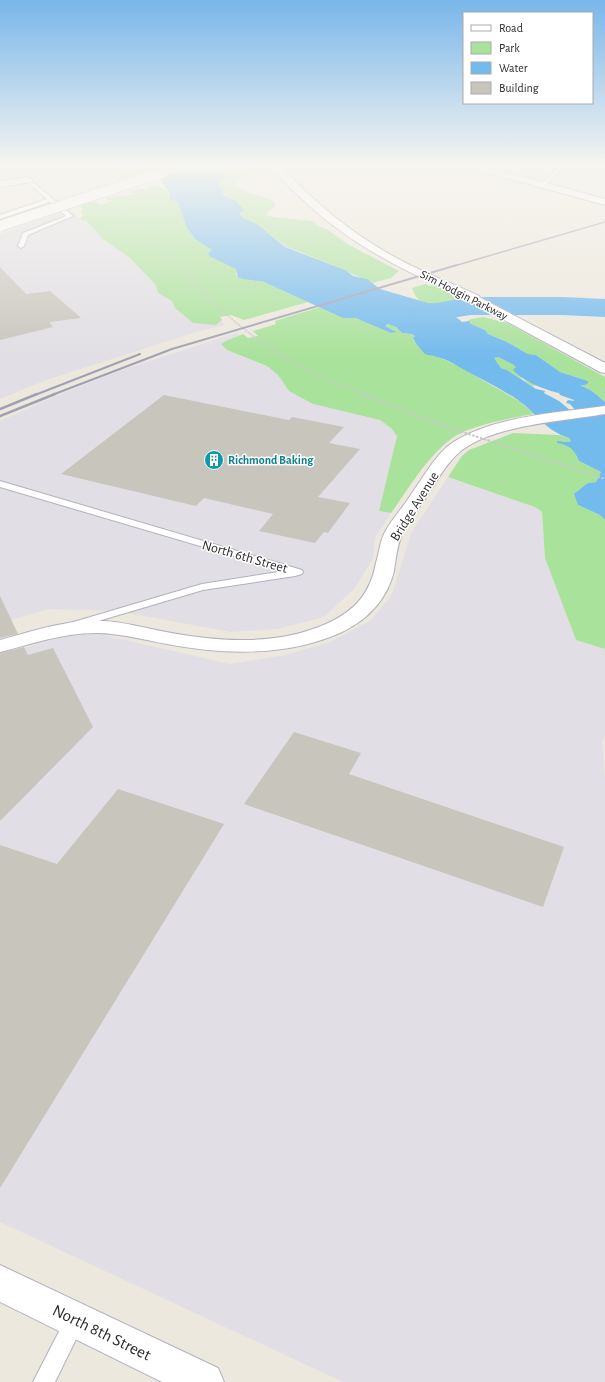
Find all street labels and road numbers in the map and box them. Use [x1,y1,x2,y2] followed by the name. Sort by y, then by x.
[418,268,510,323] street label: Sim Hodgin Parkway
[388,469,442,544] street label: Bridge Avenue
[200,538,290,576] street label: North 6th Street
[50,1301,154,1364] street label: North 8th Street

